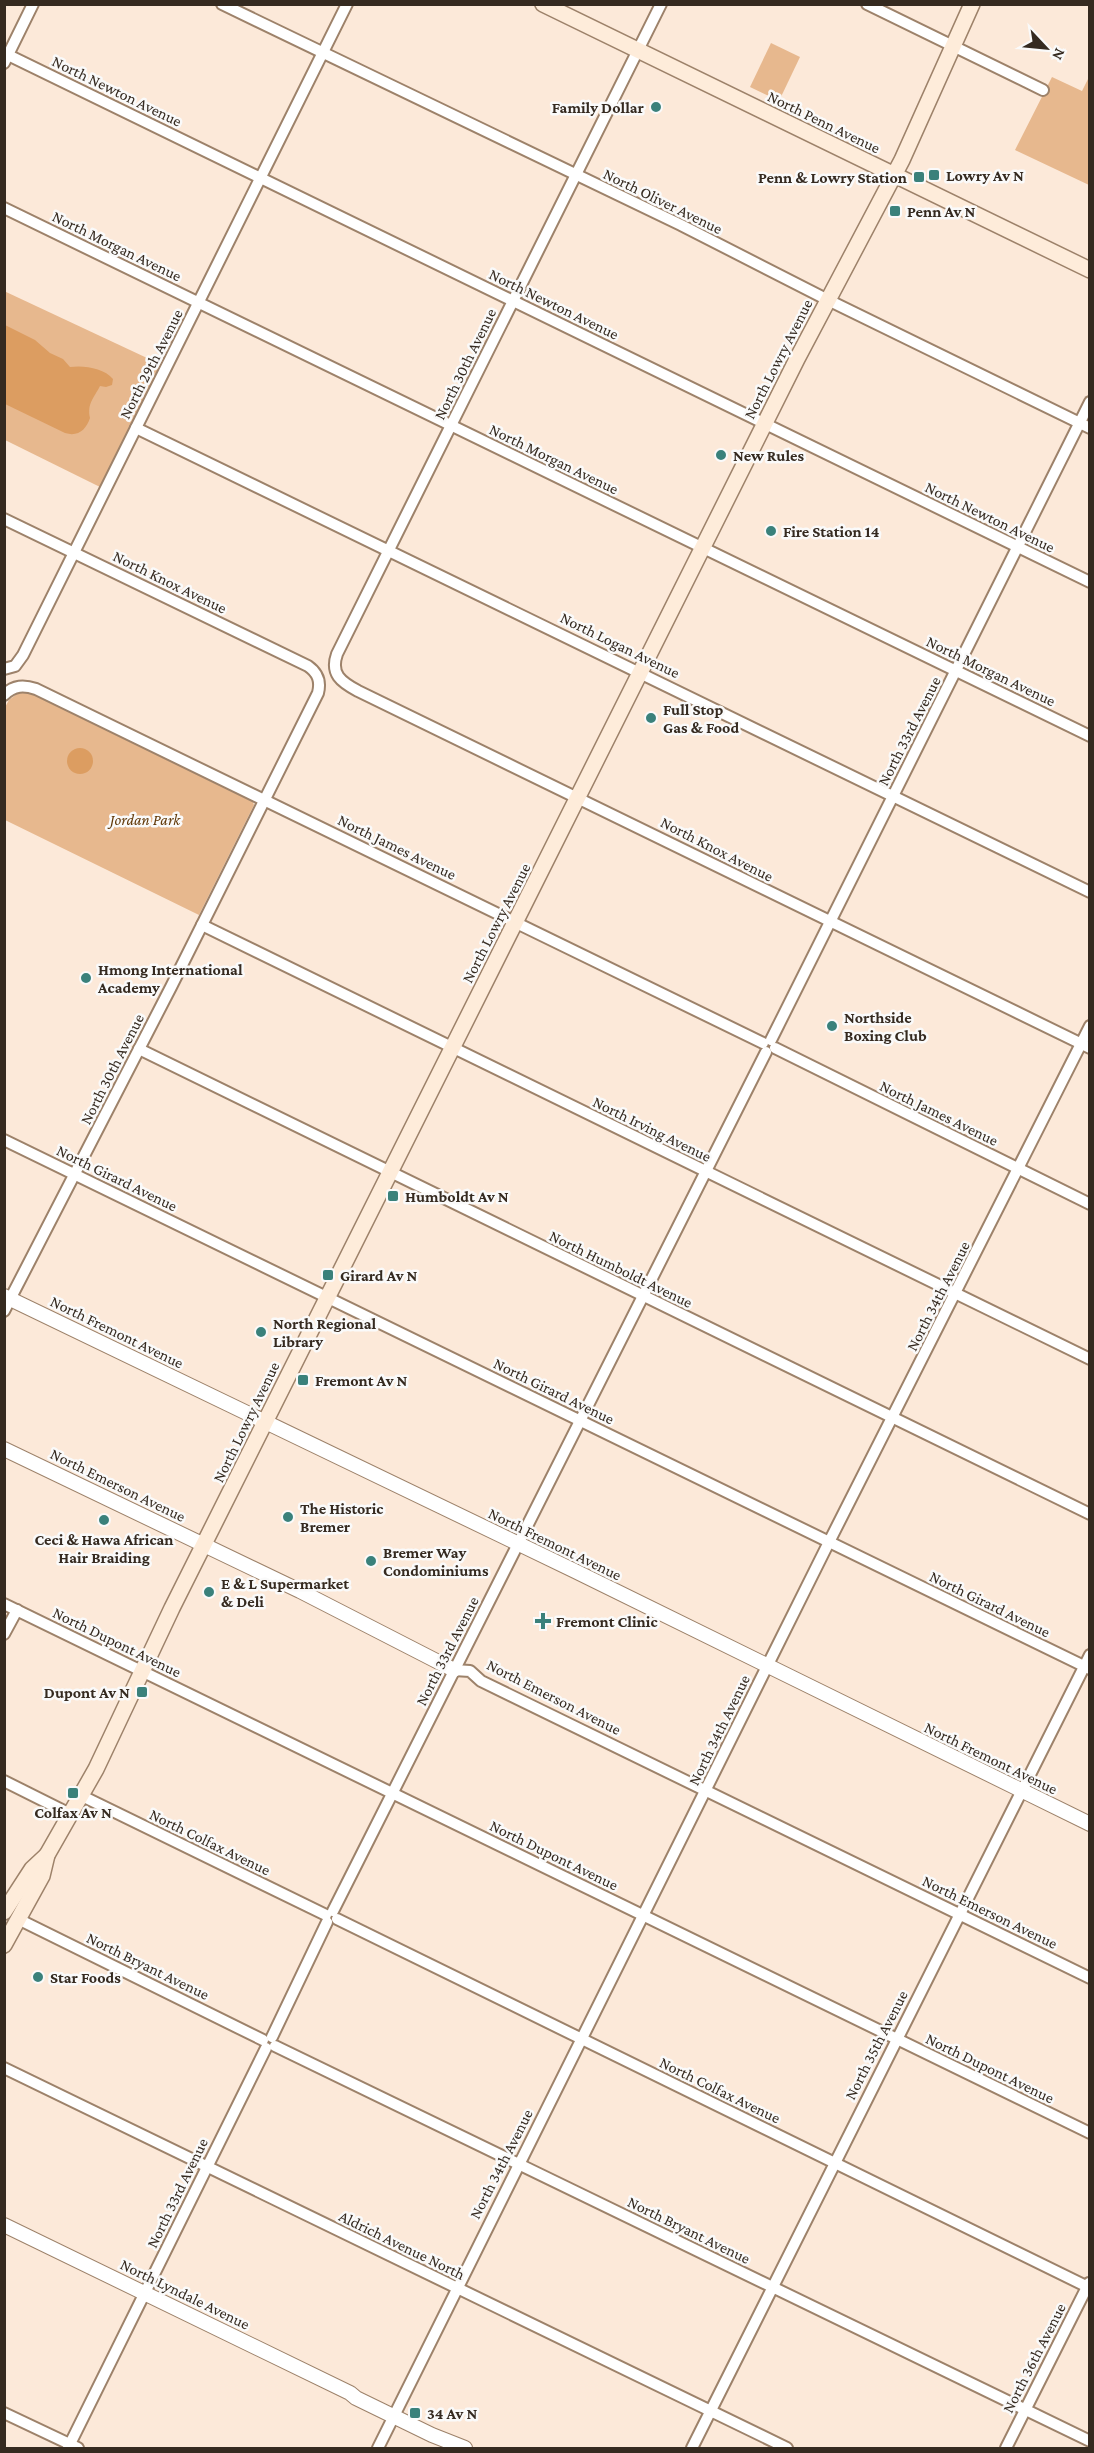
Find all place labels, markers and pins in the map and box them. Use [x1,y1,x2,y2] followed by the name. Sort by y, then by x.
[552,99,645,116] place label: Family Dollar
[649,100,663,114] marker: Family Dollar
[946,167,1024,184] place label: Lowry Av N
[927,168,941,182] marker: Lowry Av N
[758,169,907,186] place label: Penn & Lowry Station
[912,170,926,184] marker: Penn & Lowry Station
[907,203,975,220] place label: Penn Av N
[888,204,902,218] marker: Penn Av N
[733,447,805,464] place label: New Rules
[714,448,728,462] marker: New Rules
[783,523,880,540] place label: Fire Station 14
[764,524,778,538] marker: Fire Station 14
[663,701,739,736] place label: Full Stop Gas & Food
[644,711,658,725] marker: Full Stop Gas & Food
[97,961,243,996] place label: Hmong International Academy
[79,971,93,985] marker: Hmong International Academy
[844,1009,927,1044] place label: Northside Boxing Club
[825,1019,839,1033] marker: Northside Boxing Club
[405,1188,509,1205] place label: Humboldt Av N
[386,1189,400,1203] marker: Humboldt Av N
[340,1267,418,1284] place label: Girard Av N
[321,1268,335,1282] marker: Girard Av N
[273,1315,376,1350] place label: North Regional Library
[254,1325,268,1339] marker: North Regional Library
[315,1372,408,1389] place label: Fremont Av N
[296,1373,310,1387] marker: Fremont Av N
[300,1500,384,1535] place label: The Historic Bremer
[281,1510,295,1524] marker: The Historic Bremer
[97,1513,111,1527] marker: Ceci & Hawa African Hair Braiding
[34,1531,174,1566] place label: Ceci & Hawa African Hair Braiding
[383,1544,489,1579] place label: Bremer Way Condominiums
[364,1554,378,1568] marker: Bremer Way Condominiums
[221,1575,349,1610] place label: E & L Supermarket & Deli
[202,1585,216,1599] marker: E & L Supermarket & Deli
[534,1612,552,1630] marker: Fremont Clinic
[556,1613,658,1630] place label: Fremont Clinic
[44,1684,130,1701] place label: Dupont Av N
[135,1685,149,1699] marker: Dupont Av N
[66,1786,80,1800] marker: Colfax Av N
[34,1804,112,1821] place label: Colfax Av N
[50,1969,121,1986] place label: Star Foods
[31,1970,45,1984] marker: Star Foods
[427,2405,477,2422] place label: 34 Av N
[408,2406,422,2420] marker: 34 Av N

